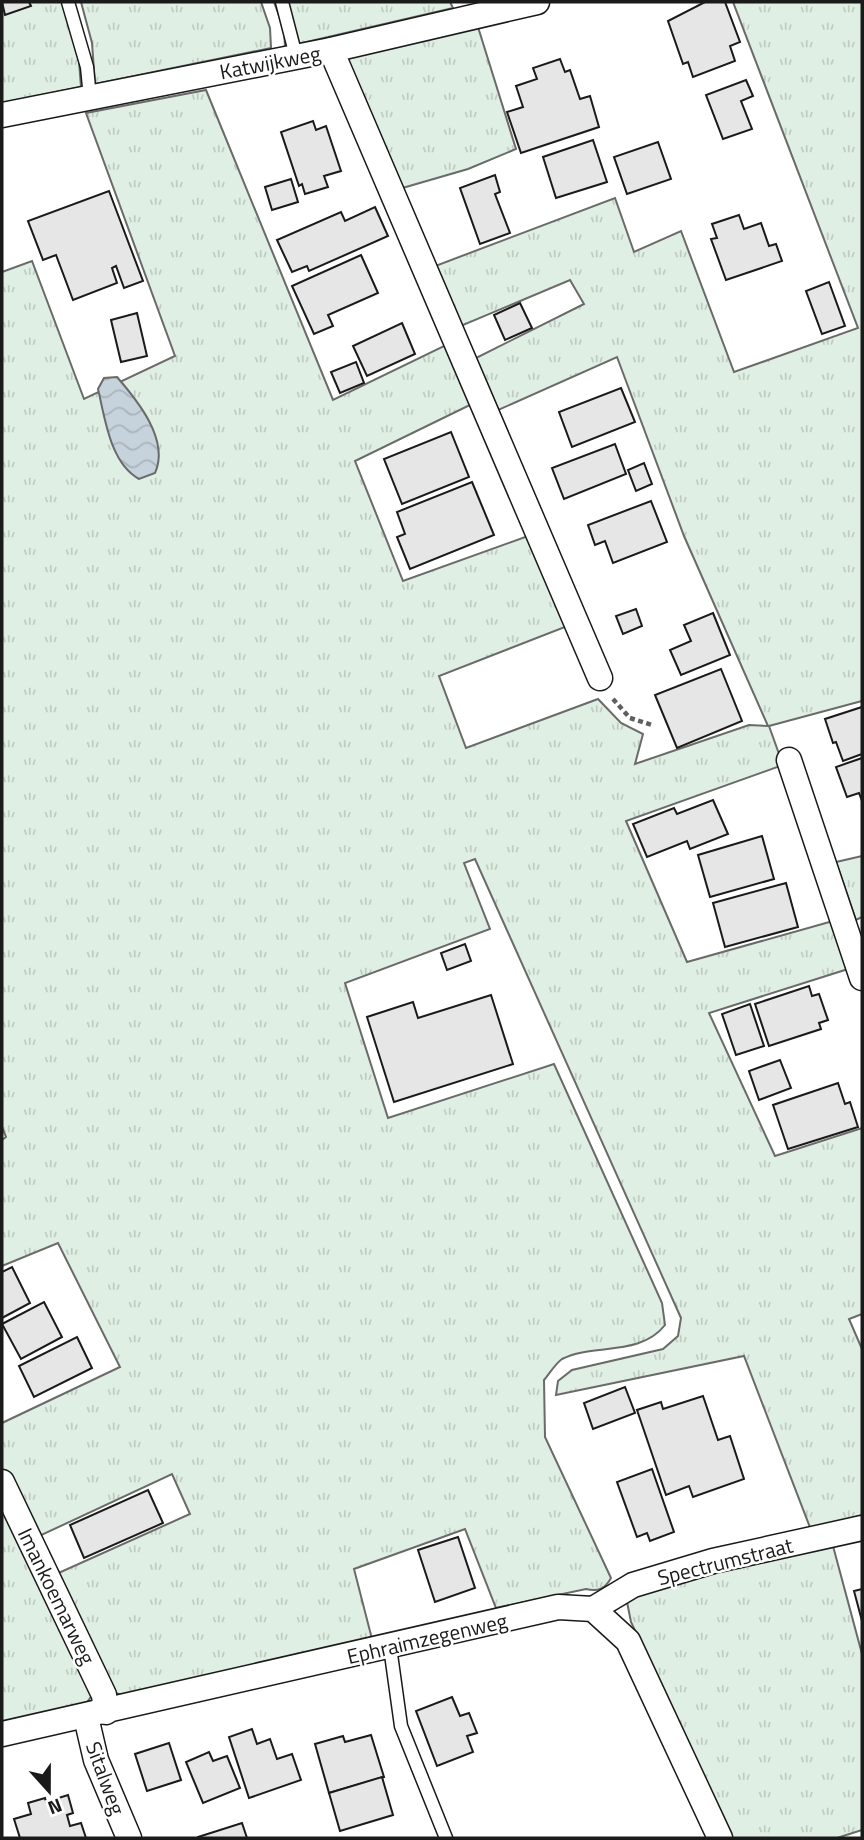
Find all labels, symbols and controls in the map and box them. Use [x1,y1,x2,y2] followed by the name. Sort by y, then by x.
[217,36,324,87] street label: Katwijkweg
[10,1522,104,1670] street label: Imankoemarweg
[654,1529,797,1593] street label: Spectrumstraat
[344,1604,511,1672] street label: Ephraimzegenweg
[78,1737,134,1819] street label: Sitalweg
[14,1756,84,1826] north arrow
[44,1791,67,1823] text: N

